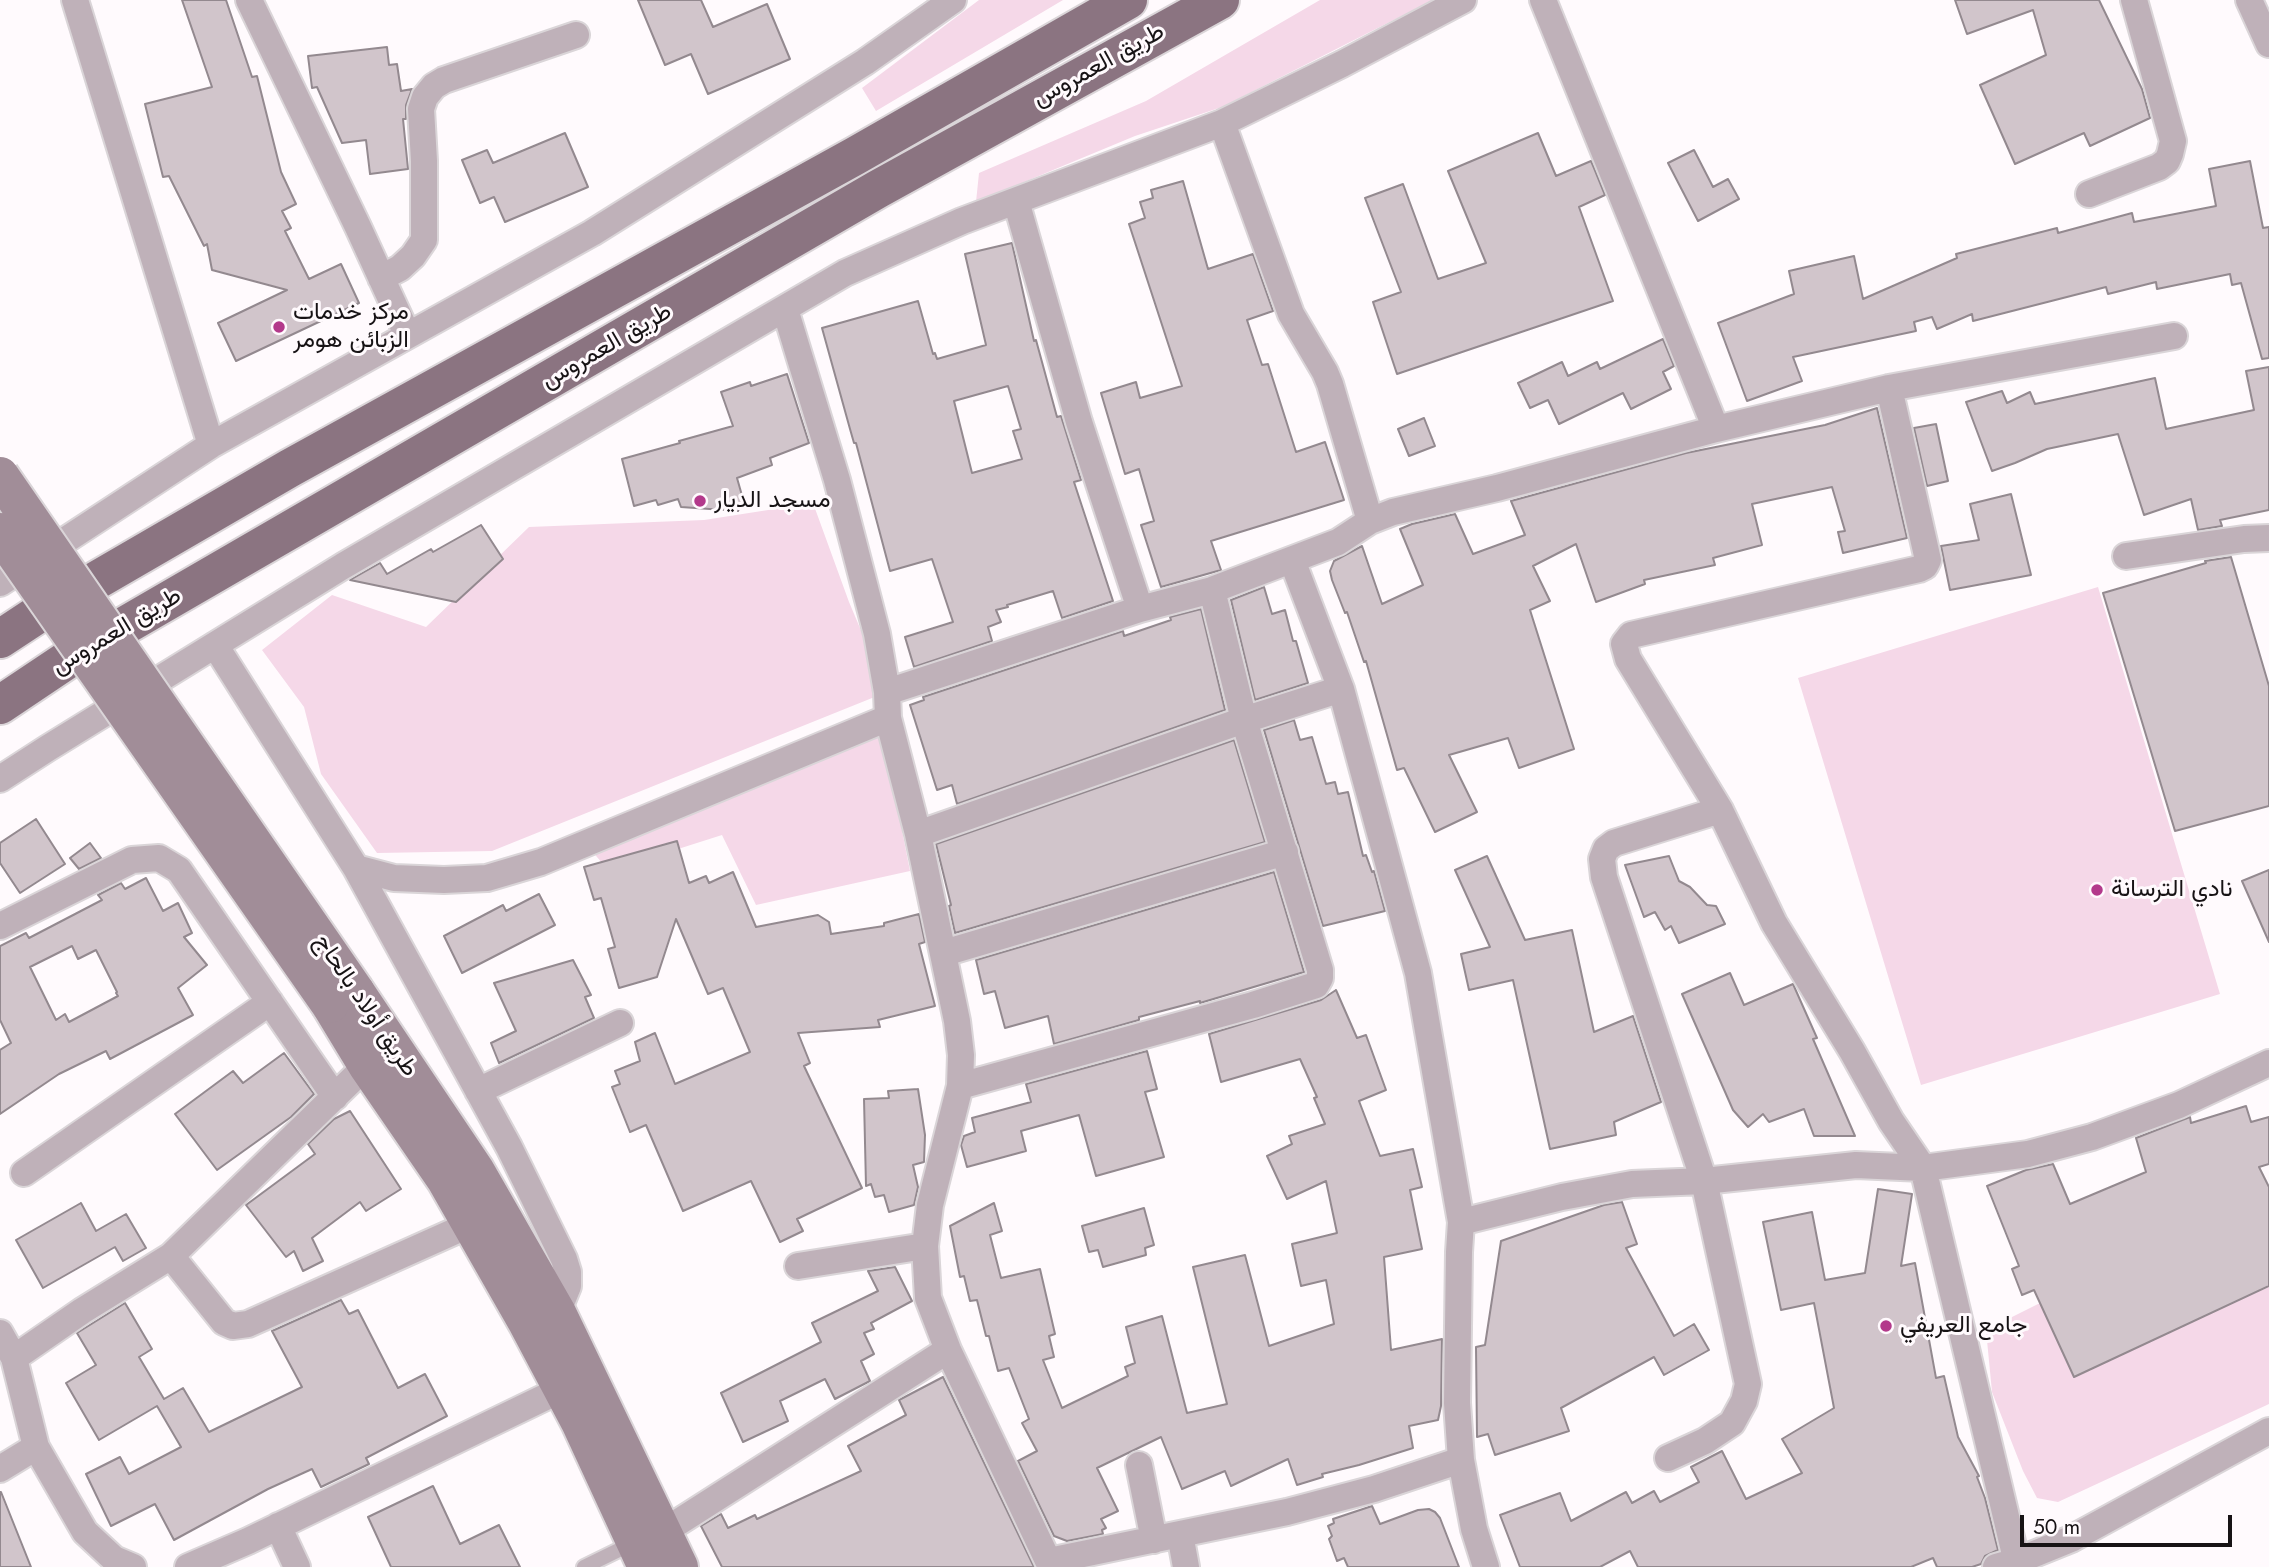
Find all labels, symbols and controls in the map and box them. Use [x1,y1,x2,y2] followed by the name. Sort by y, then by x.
[1028,18,1170,114] street label: طريق العمروس
[537,298,677,396] street label: طريق العمروس
[293,299,409,355] place label: مركز خدمات الزبائن هومر
[271,319,287,335] marker: مركز خدمات الزبائن هومر
[714,487,831,515] place label: مسجد الديار
[692,493,708,509] marker: مسجد الديار
[47,582,187,682] street label: طريق العمروس
[2111,876,2233,904] place label: نادي الترسانة
[2089,882,2105,898] marker: نادي الترسانة
[307,929,423,1083] street label: طريق أولاد بالحاج
[1900,1312,2027,1340] place label: جامع العريفي
[1878,1318,1894,1334] marker: جامع العريفي
[2024,1500,2236,1544] scale bar
[2033,1512,2080,1542] text: 50 m

